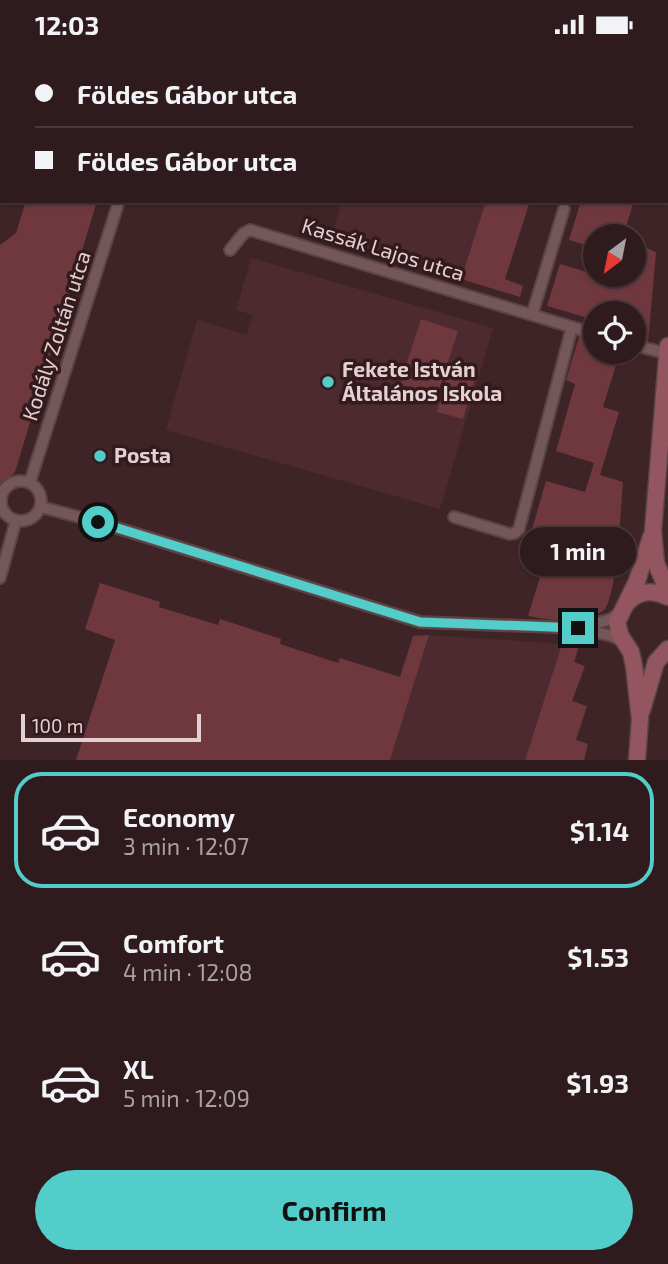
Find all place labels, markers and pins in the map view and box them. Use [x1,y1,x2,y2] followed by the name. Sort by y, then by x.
[342,356,502,405] place label: Fekete István Általános Iskola
[320,374,336,390] marker: Fekete István Általános Iskola
[114,442,171,467] place label: Posta
[92,448,108,464] marker: Posta

